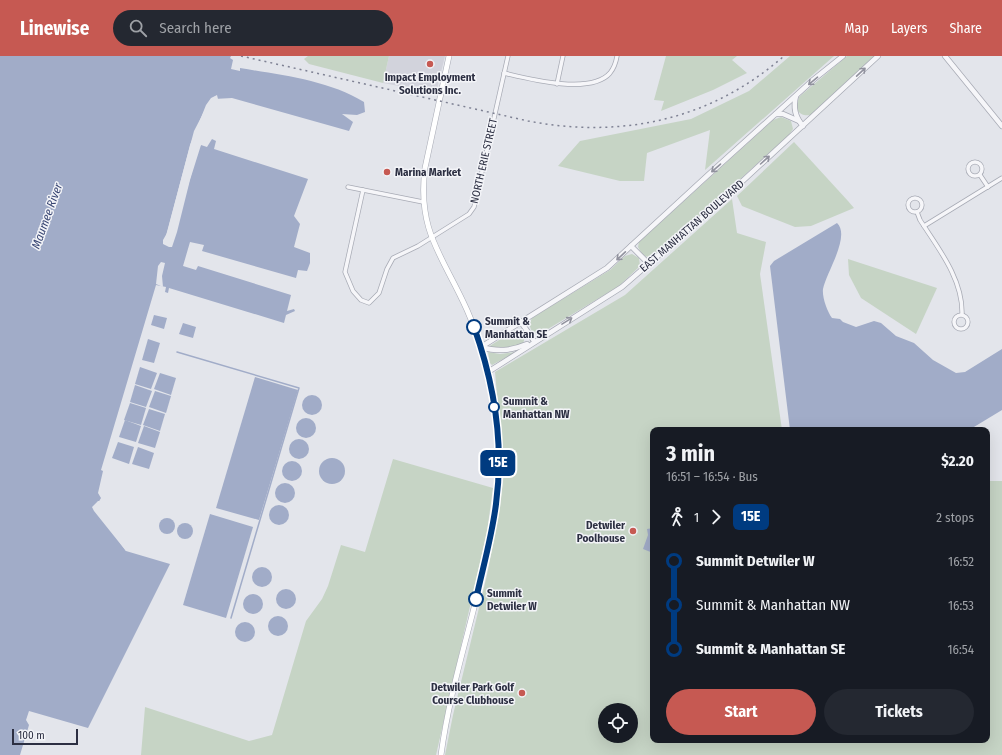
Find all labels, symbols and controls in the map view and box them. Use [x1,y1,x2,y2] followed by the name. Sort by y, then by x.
[113,10,393,46] search box
[20,17,89,40] text: Linewise
[127,17,149,39] icon: search
[159,19,232,37] text: Search here
[845,20,869,37] text: Map
[891,20,927,37] text: Layers
[949,20,982,37] text: Share
[425,59,435,69] marker: Impact Employment Solutions Inc.
[856,67,866,77] one-way arrow
[385,71,475,97] place label: Impact Employment Solutions Inc.
[808,76,818,85] one-way arrow
[468,116,500,205] street label: NORTH ERIE STREET
[760,155,770,165] one-way arrow
[711,163,721,172] one-way arrow
[395,166,461,179] place label: Marina Market
[382,167,392,177] marker: Marina Market
[637,177,747,275] street label: EAST MANHATTAN BOULEVARD
[29,180,66,251] water label: Maumee River
[616,251,626,261] one-way arrow
[485,315,547,341] place label: Summit & Manhattan SE
[561,317,572,325] one-way arrow
[466,319,482,335] marker: Summit & Manhattan SE
[503,395,570,421] place label: Summit & Manhattan NW
[488,401,500,413] marker: Summit & Manhattan NW
[666,440,715,467] text: 3 min
[475,450,521,476] line badge: 15E
[941,452,974,470] text: $2.20
[488,454,508,471] text: 15E
[666,469,758,484] text: 16:51 – 16:54 · Bus
[666,506,688,528] icon: walk
[705,506,727,528] icon: forward
[741,508,761,525] text: 15E
[694,510,699,525] text: 1
[936,510,974,525] text: 2 stops
[577,519,626,545] place label: Detwiler Poolhouse
[628,526,638,536] marker: Detwiler Poolhouse
[696,552,815,570] text: Summit Detwiler W
[948,554,974,569] text: 16:52
[487,587,537,613] place label: Summit Detwiler W
[468,591,484,607] marker: Summit Detwiler W
[696,596,850,614] text: Summit & Manhattan NW
[948,598,974,613] text: 16:53
[696,640,845,658] text: Summit & Manhattan SE
[947,642,974,657] text: 16:54
[431,681,515,707] place label: Detwiler Park Golf Course Clubhouse
[517,688,527,698] marker: Detwiler Park Golf Course Clubhouse
[666,689,816,735] button: Start
[824,689,974,735] button: Tickets
[598,703,638,743] map controls
[598,703,638,743] button: locate
[12,727,78,746] scale bar
[18,729,45,742] text: 100 m

